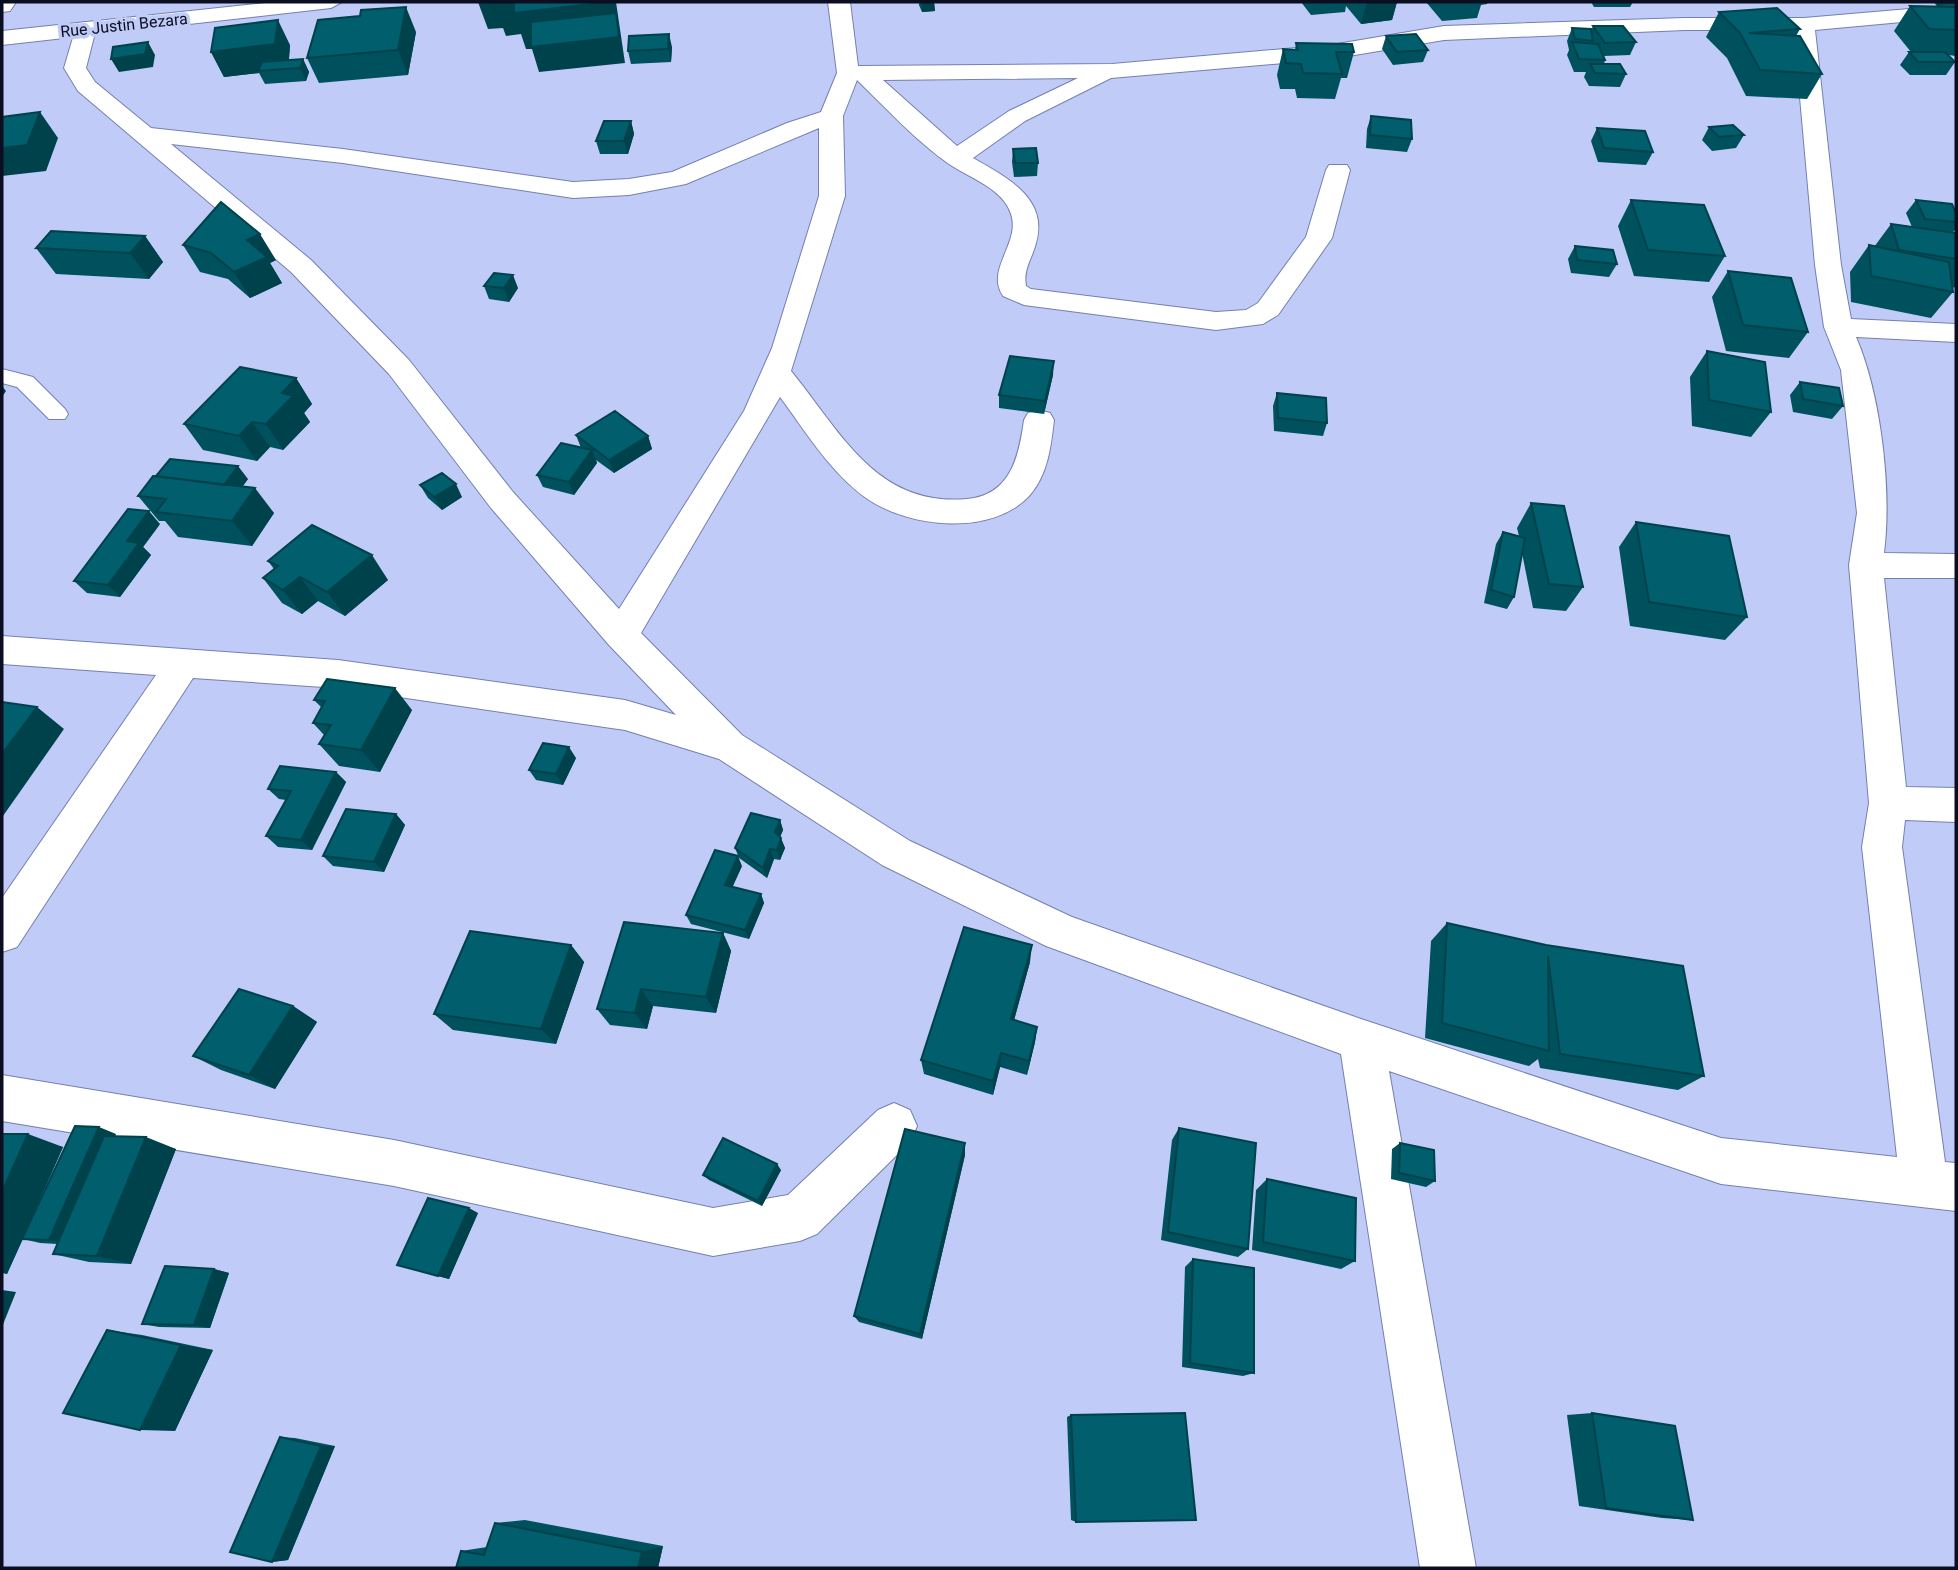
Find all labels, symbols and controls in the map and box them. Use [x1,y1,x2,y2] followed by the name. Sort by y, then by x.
[59,9,189,41] street label: Rue Justin Bezara

